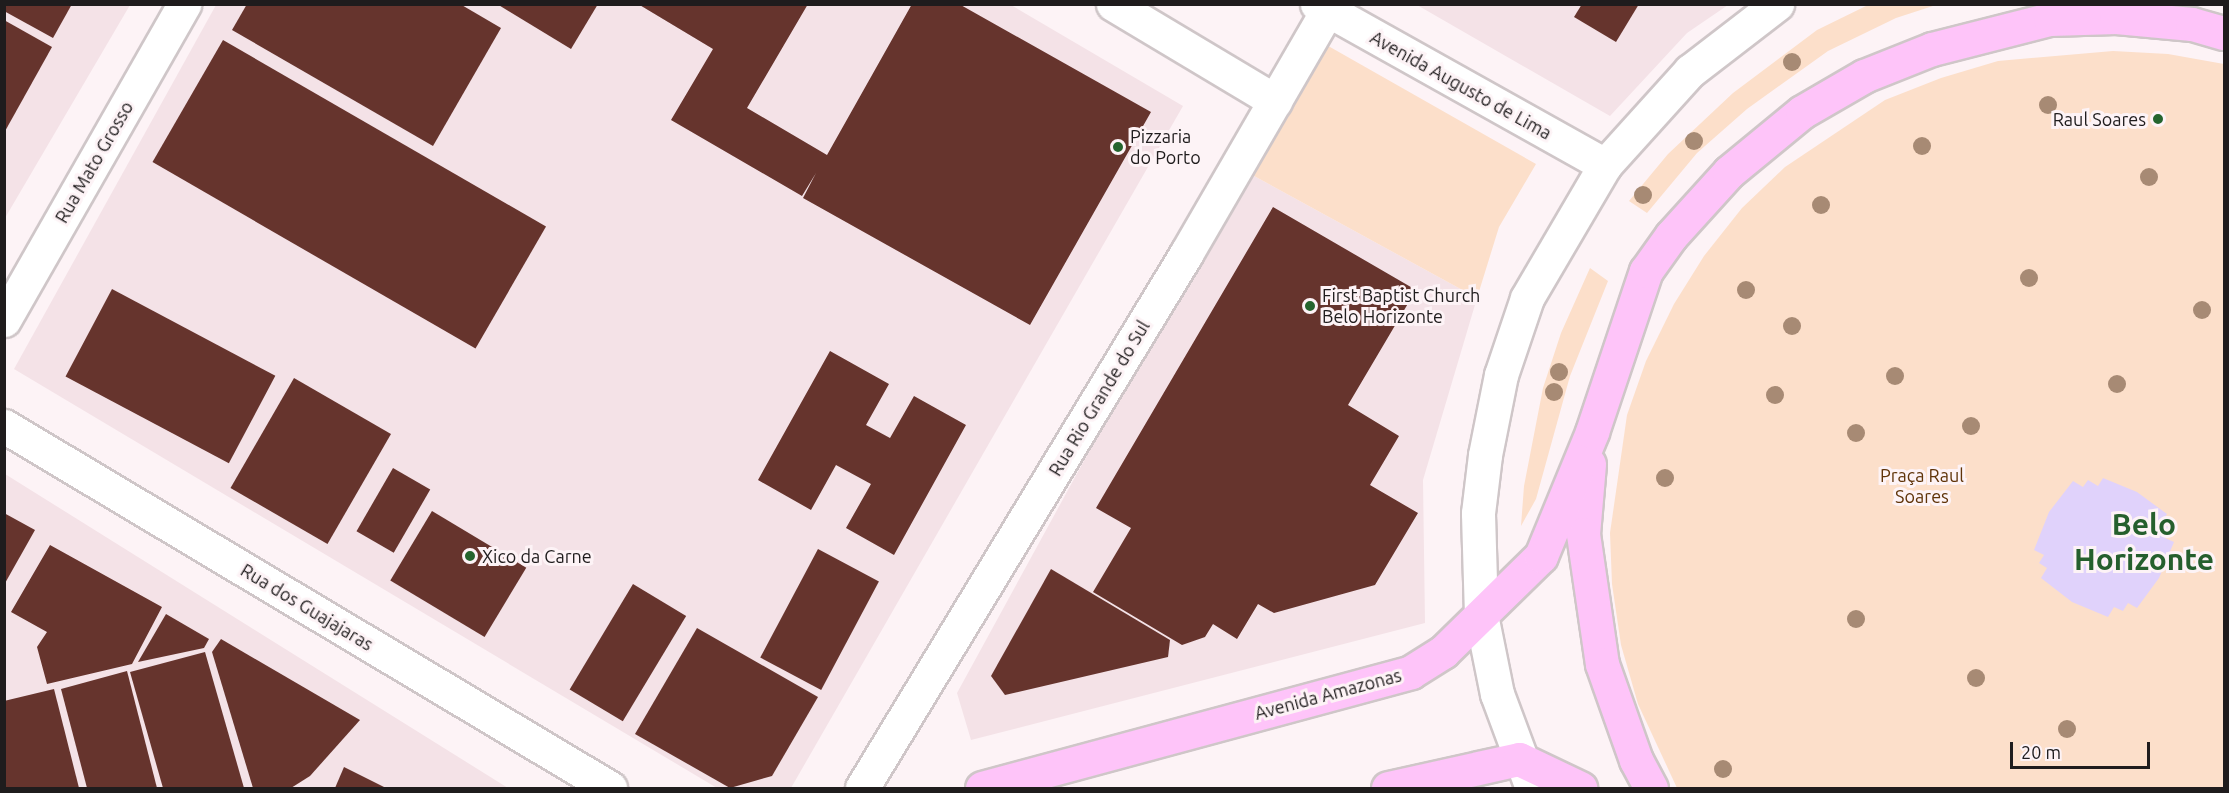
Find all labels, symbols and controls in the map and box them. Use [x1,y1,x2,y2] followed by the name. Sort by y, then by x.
[1367,26,1555,144] street label: Avenida Augusto de Lima
[50,97,138,227] street label: Rua Mato Grosso
[2053,108,2146,130] place label: Raul Soares
[2151,112,2165,126] marker: Raul Soares
[1130,126,1201,168] place label: Pizzaria do Porto
[1111,140,1125,154] marker: Pizzaria do Porto
[1322,285,1480,328] place label: First Baptist Church Belo Horizonte
[1303,299,1317,313] marker: First Baptist Church Belo Horizonte
[1044,316,1154,480] street label: Rua Rio Grande do Sul
[1880,465,1964,508] park label: Praça Raul Soares
[2074,506,2214,576] district label: Belo Horizonte
[482,545,592,567] place label: Xico da Carne
[463,549,477,563] marker: Xico da Carne
[237,559,377,655] street label: Rua dos Guajajaras
[1252,664,1404,724] street label: Avenida Amazonas
[2013,730,2152,768] scale bar
[2021,742,2061,762] text: 20 m

